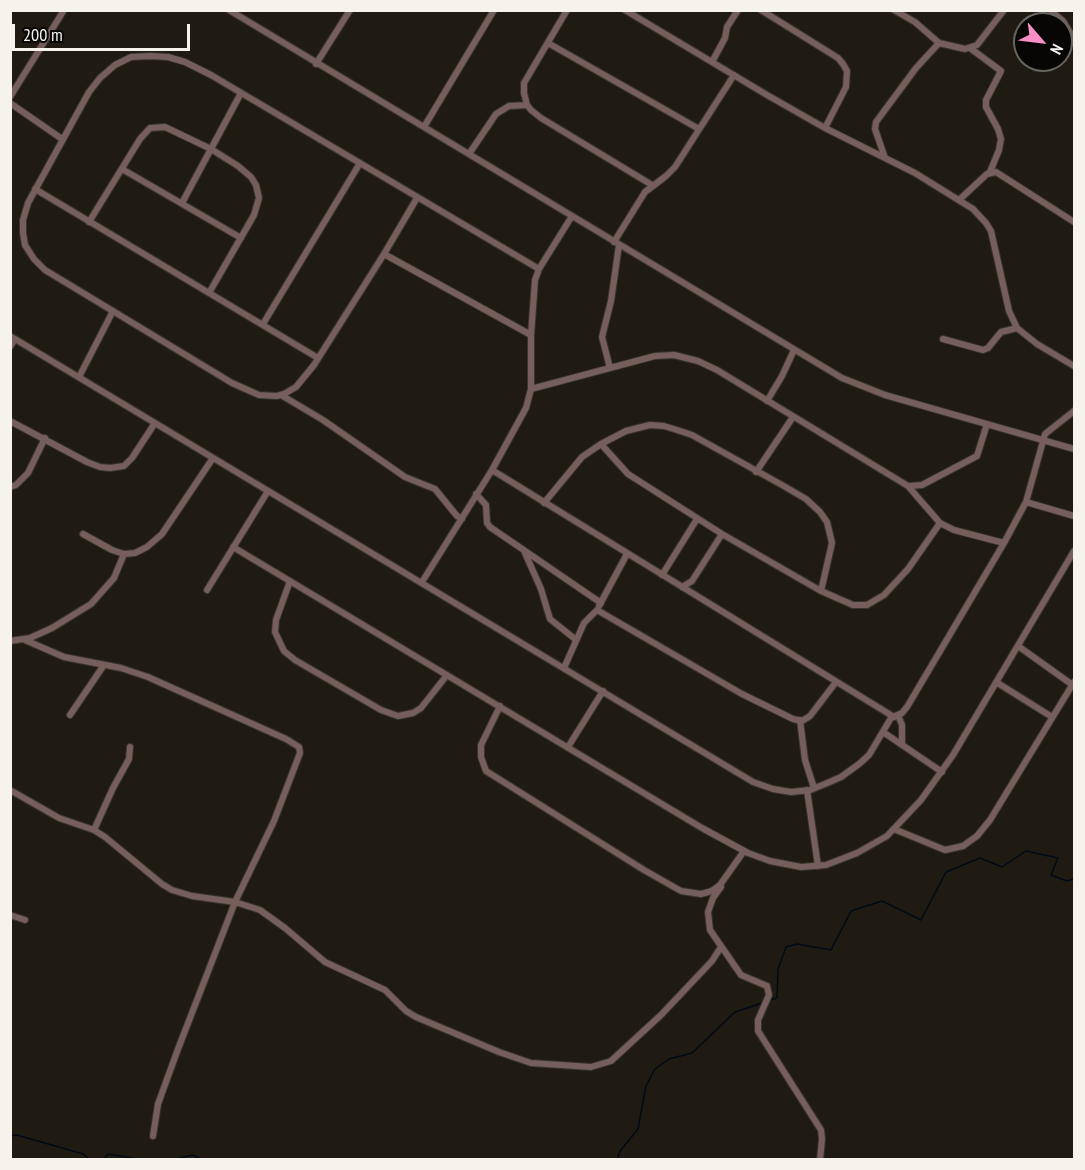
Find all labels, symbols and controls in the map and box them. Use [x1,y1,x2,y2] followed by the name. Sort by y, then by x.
[15,12,194,50] scale bar
[1013,12,1073,72] north arrow
[23,23,63,46] text: 200 m
[1046,41,1068,58] text: N

